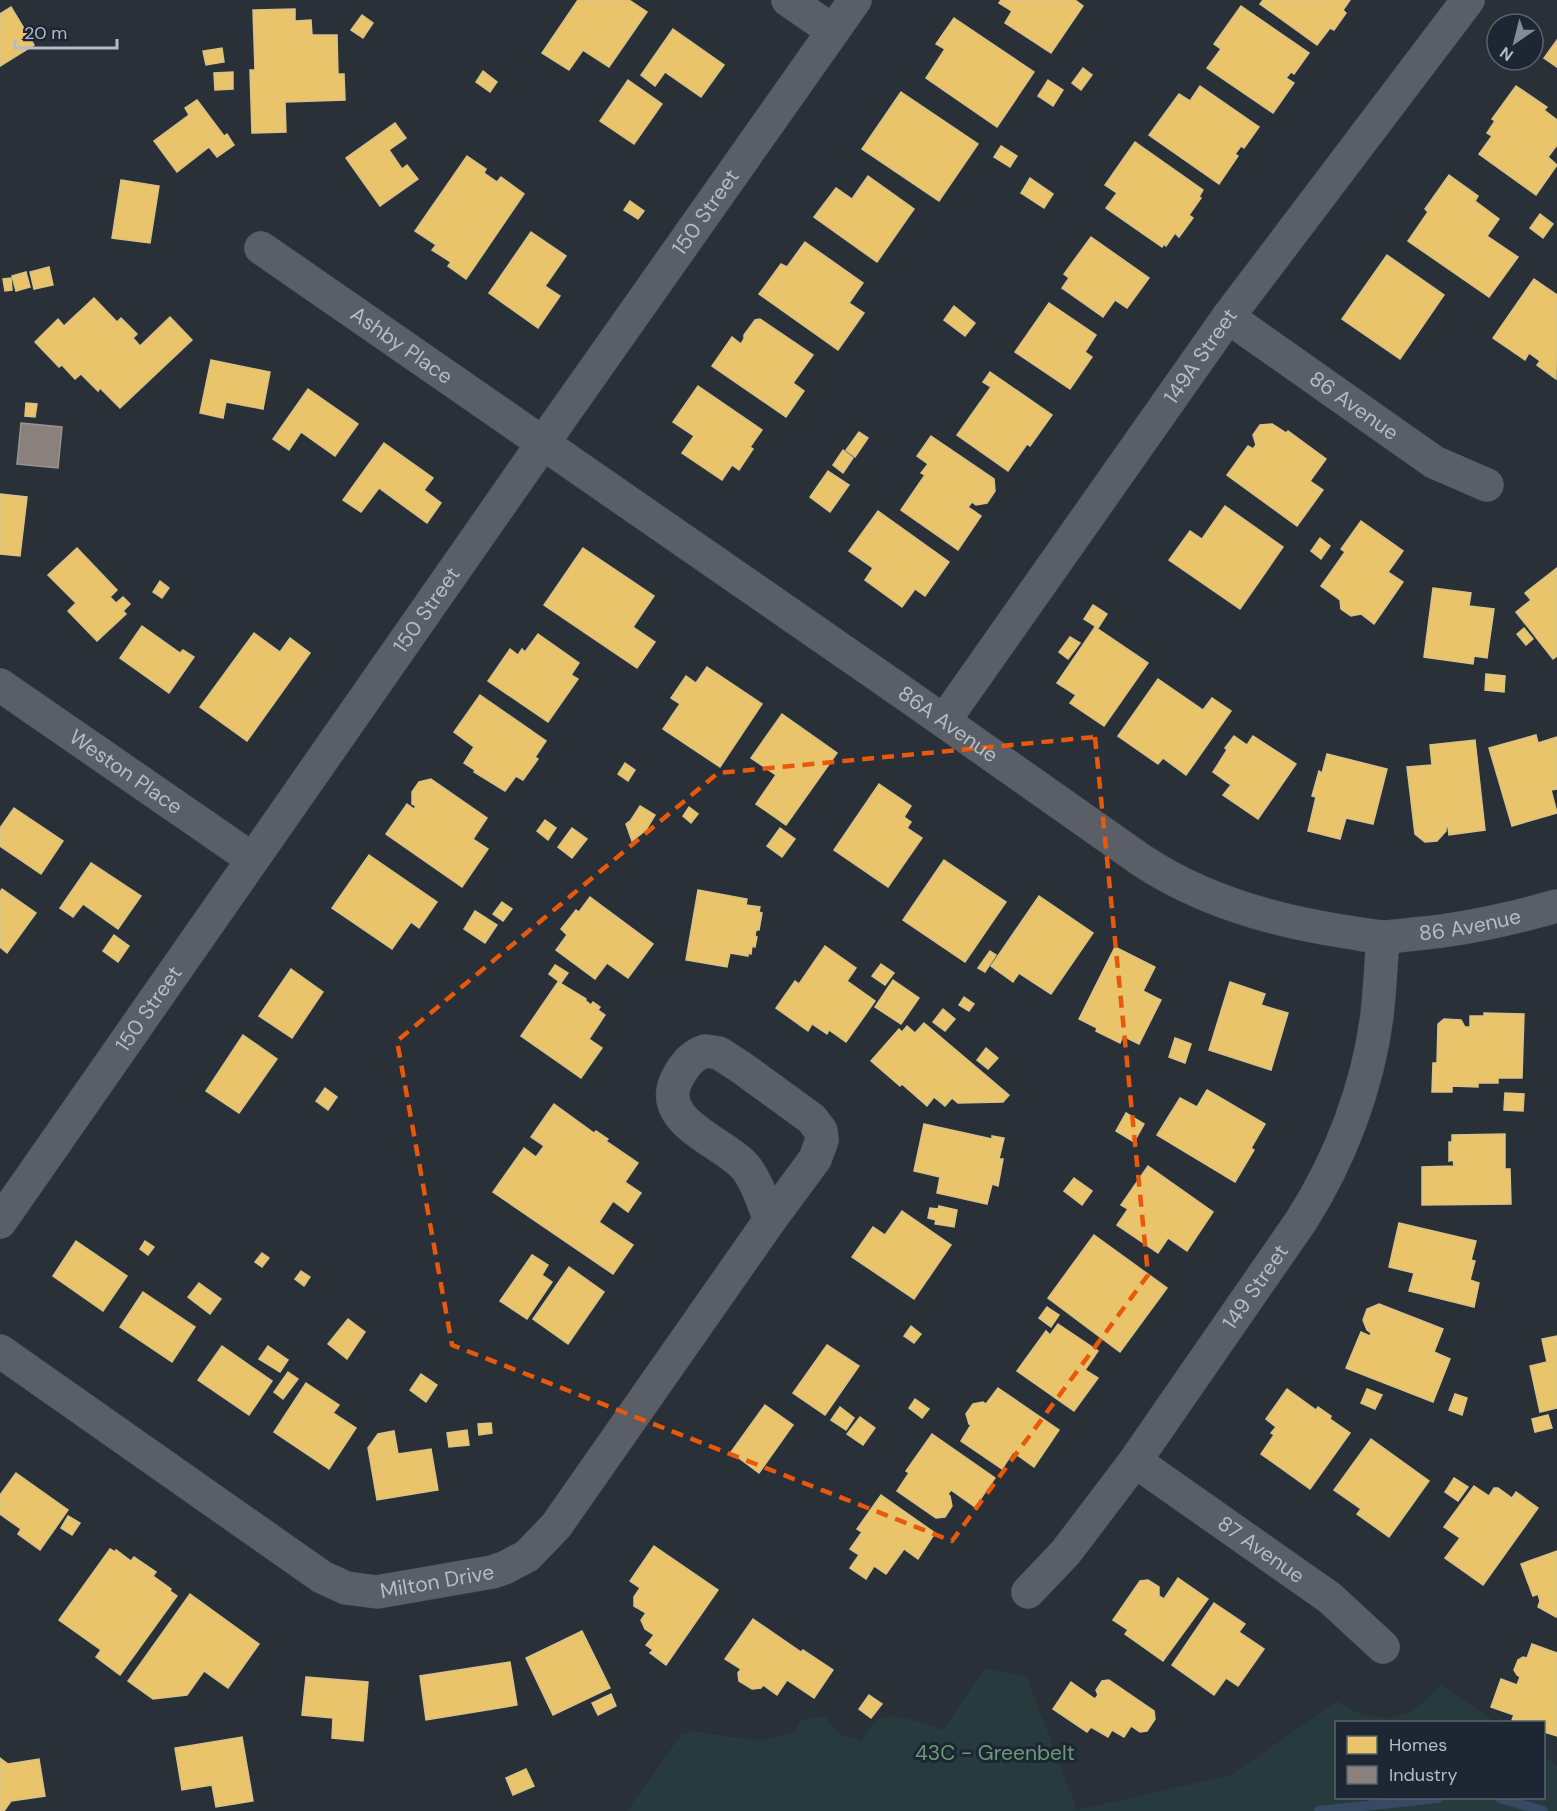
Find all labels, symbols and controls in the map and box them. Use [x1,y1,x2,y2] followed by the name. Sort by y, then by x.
[15,12,117,50] scale bar
[1485,12,1545,72] north arrow
[24,21,67,45] text: 20 m
[1496,42,1517,66] text: N
[666,164,746,261] street label: 150 Street
[345,300,458,391] street label: Ashby Place
[1157,303,1244,409] street label: 149A Street
[1304,365,1404,447] street label: 86 Avenue
[387,561,466,659] street label: 150 Street
[893,679,1004,769] street label: 86A Avenue
[64,723,188,821] street label: Weston Place
[1418,902,1524,948] street label: 86 Avenue
[109,960,188,1057] street label: 150 Street
[1216,1239,1295,1335] street label: 149 Street
[1212,1509,1310,1590] street label: 87 Avenue
[378,1558,496,1605] street label: Milton Drive
[1335,1721,1545,1799] legend
[1389,1733,1447,1757] text: Homes
[915,1739,1075,1767] park label: 43C - Greenbelt
[1389,1763,1458,1787] text: Industry

